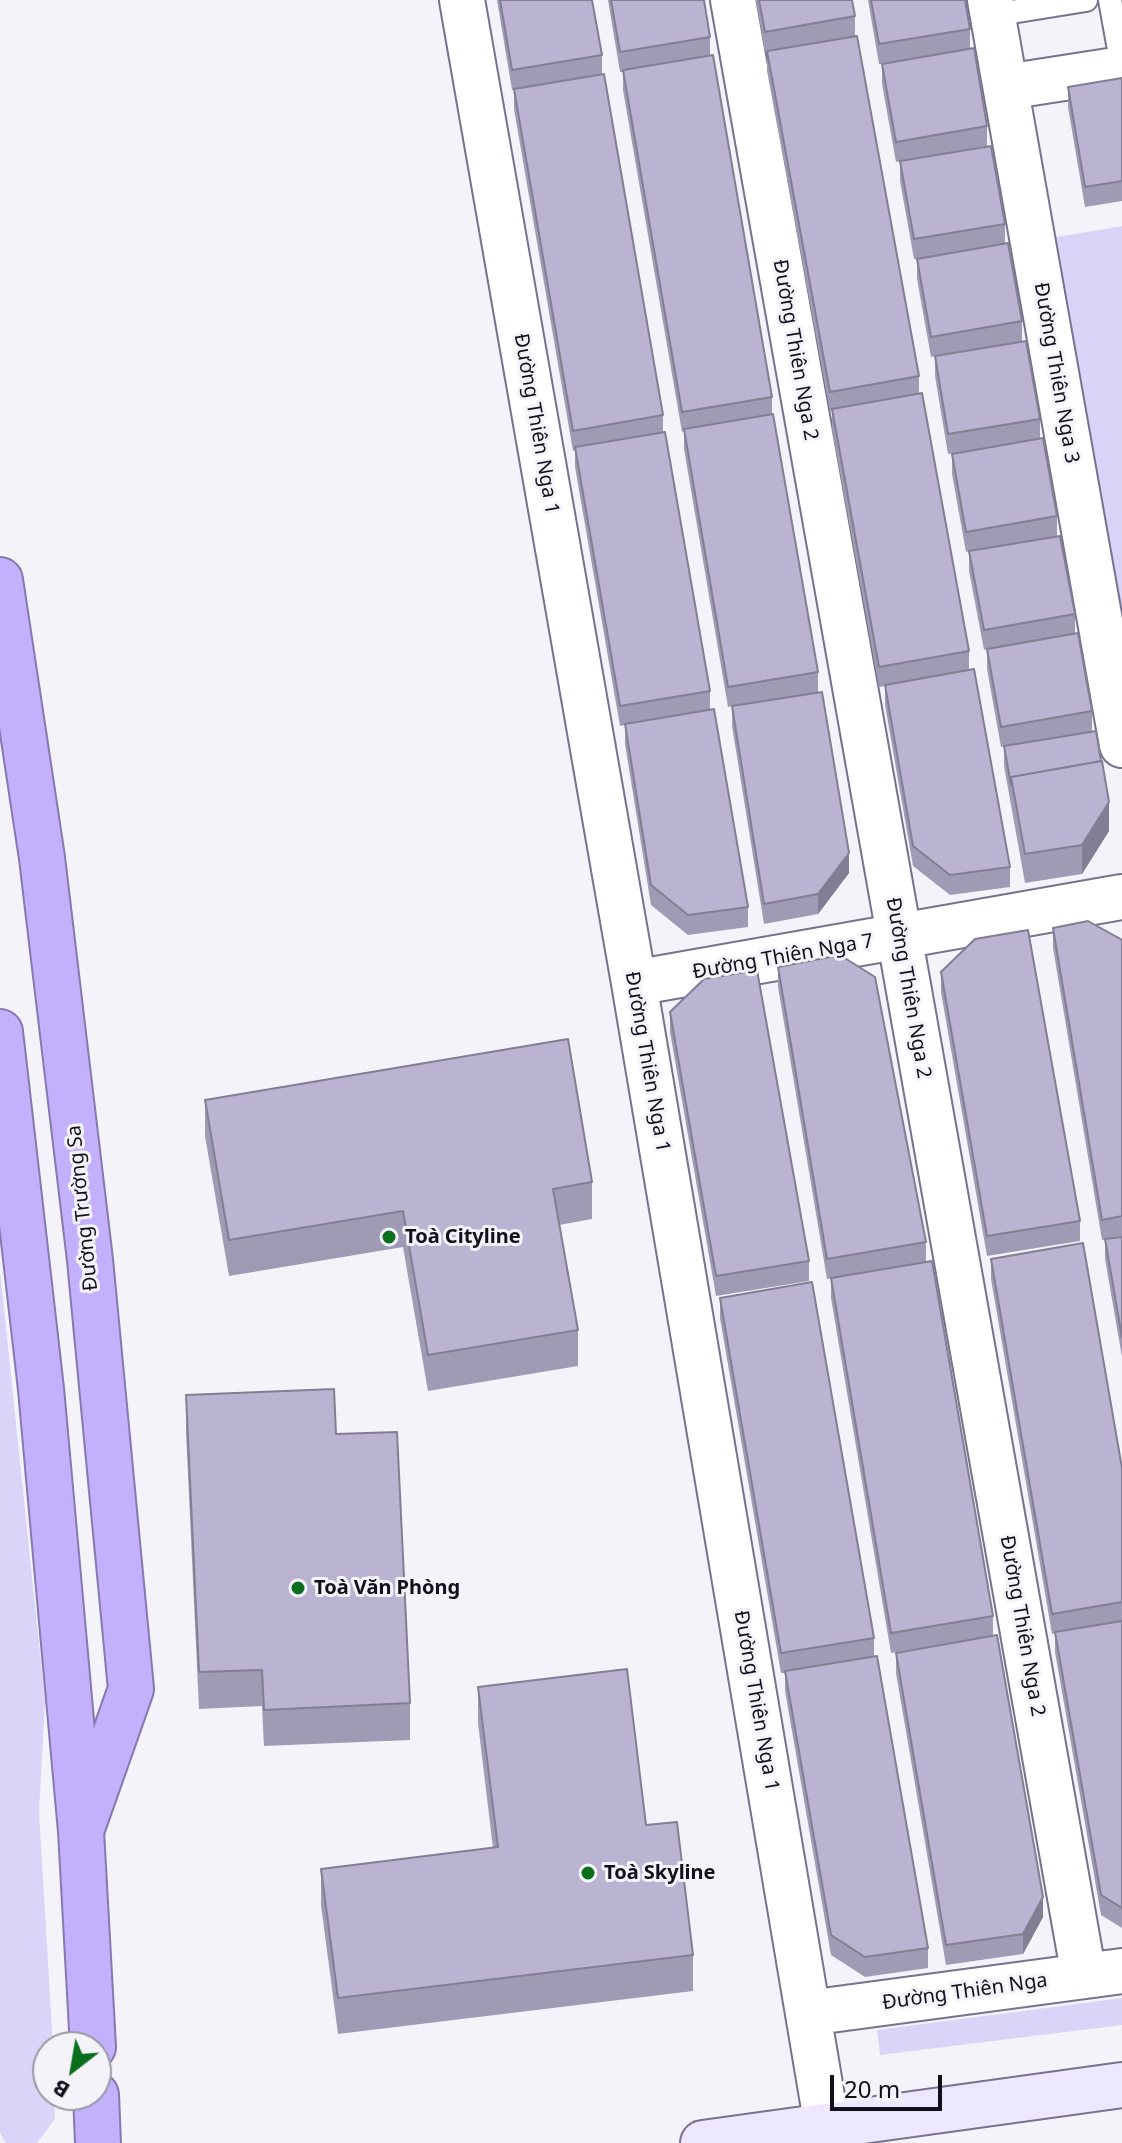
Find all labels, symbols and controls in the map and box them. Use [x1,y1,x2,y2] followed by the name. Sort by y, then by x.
[767,258,823,442] street label: Đường Thiên Nga 2
[1028,281,1084,465] street label: Đường Thiên Nga 3
[508,332,564,516] street label: Đường Thiên Nga 1
[880,896,936,1080] street label: Đường Thiên Nga 2
[691,929,875,985] street label: Đường Thiên Nga 7
[619,970,675,1154] street label: Đường Thiên Nga 1
[62,1124,104,1292] street label: Đường Trường Sa
[405,1225,521,1249] place label: Toà Cityline
[380,1228,398,1246] marker: Toà Cityline
[994,1534,1050,1718] street label: Đường Thiên Nga 2
[314,1576,460,1600] place label: Toà Văn Phòng
[289,1579,307,1597] marker: Toà Văn Phòng
[728,1609,784,1793] street label: Đường Thiên Nga 1
[604,1861,716,1885] place label: Toà Skyline
[579,1864,597,1882] marker: Toà Skyline
[881,1969,1049,2015] street label: Đường Thiên Nga
[32,2031,112,2111] north arrow
[834,2059,946,2109] scale bar
[844,2072,900,2105] text: 20 m
[47,2073,75,2106] text: B

